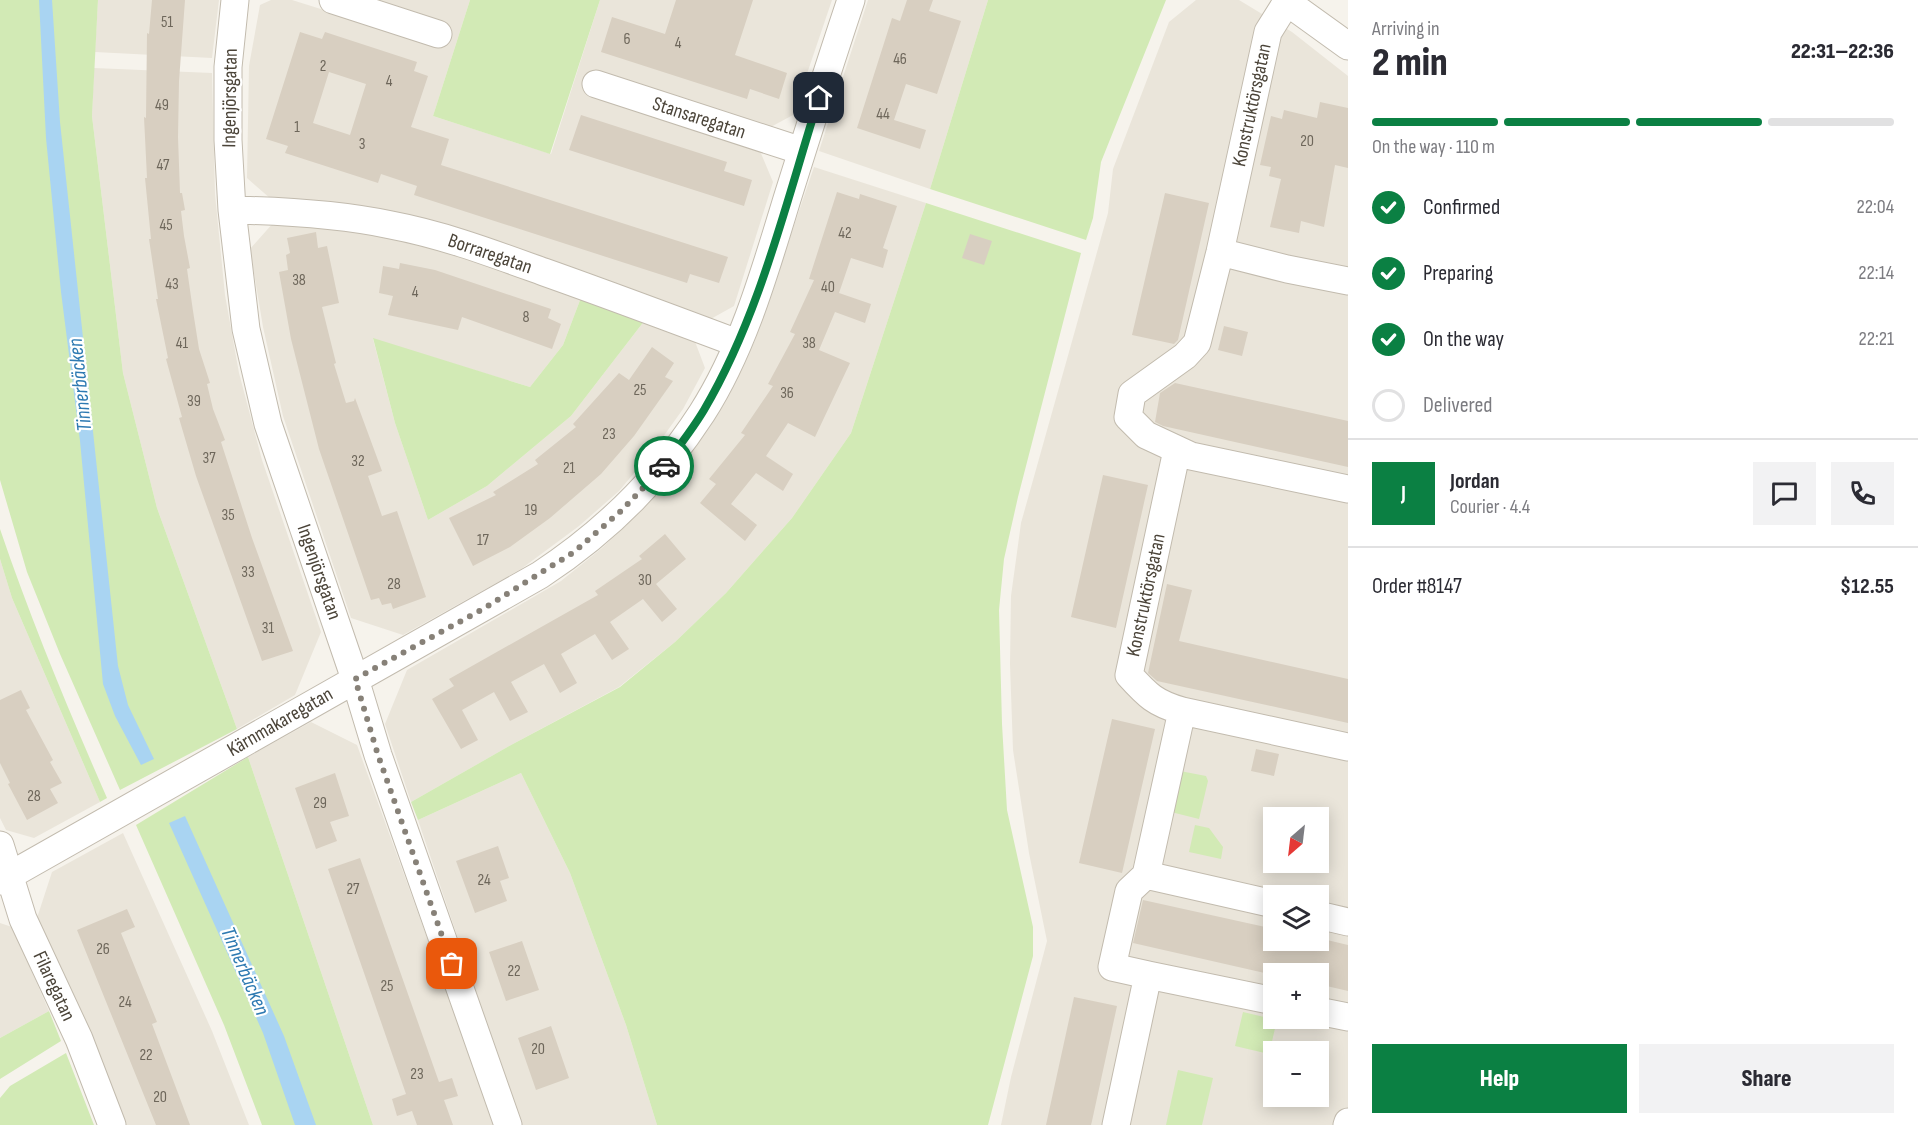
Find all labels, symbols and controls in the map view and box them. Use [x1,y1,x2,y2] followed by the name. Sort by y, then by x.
[161,13,173,32] house number: 51
[1372,17,1440,41] text: Arriving in
[623,30,631,49] house number: 6
[675,34,682,53] house number: 4
[1791,38,1894,65] text: 22:31–22:36
[1372,40,1448,87] text: 2 min
[1227,41,1277,169] street label: Konstruktörsgatan
[217,48,243,148] street label: Ingenjörsgatan
[893,50,907,69] house number: 46
[320,57,326,76] house number: 2
[386,72,393,91] house number: 4
[793,72,844,123] pin
[802,81,835,114] icon: home
[649,92,749,144] street label: Stansaregatan
[155,96,169,115] house number: 49
[876,105,890,124] house number: 44
[294,118,300,137] house number: 1
[1300,132,1314,151] house number: 20
[359,135,365,154] house number: 3
[1372,135,1495,159] text: On the way · 110 m
[157,156,170,175] house number: 47
[1372,191,1405,224] icon: check
[1423,194,1500,221] text: Confirmed
[1856,195,1894,219] text: 22:04
[159,216,173,235] house number: 45
[838,224,852,243] house number: 42
[445,228,535,280] street label: Borraregatan
[1372,257,1405,290] icon: check
[1423,260,1493,287] text: Preparing
[1858,261,1894,285] text: 22:14
[292,271,306,290] house number: 38
[165,275,179,294] house number: 43
[821,278,835,297] house number: 40
[412,283,419,302] house number: 4
[522,308,530,327] house number: 8
[1372,323,1405,356] icon: check
[1423,326,1504,353] text: On the way
[1858,327,1894,351] text: 22:21
[176,334,189,353] house number: 41
[802,334,816,353] house number: 38
[63,337,97,433] water label: Tinnerbäcken
[633,381,647,400] house number: 25
[780,384,794,403] house number: 36
[187,392,201,411] house number: 39
[1423,392,1492,419] text: Delivered
[602,425,616,444] house number: 23
[634,436,694,496] courier
[202,449,216,468] house number: 37
[648,450,681,483] icon: car
[351,452,365,471] house number: 32
[563,459,576,478] house number: 21
[1753,462,1816,525] button: chat
[1831,462,1894,525] button: phone
[1450,468,1499,495] text: Jordan
[1401,480,1406,507] text: J
[1450,495,1530,519] text: Courier · 4.4
[525,501,537,520] house number: 19
[221,506,235,525] house number: 35
[292,521,346,623] street label: Ingenjörsgatan
[477,531,490,550] house number: 17
[1121,531,1171,659] street label: Konstruktörsgatan
[241,563,255,582] house number: 33
[638,571,652,590] house number: 30
[1372,573,1462,600] text: Order #8147
[1840,573,1894,600] text: $12.55
[387,575,401,594] house number: 28
[262,619,275,638] house number: 31
[223,682,337,762] street label: Kärnmakaregatan
[27,787,41,806] house number: 28
[313,794,327,813] house number: 29
[1263,807,1329,873] north arrow
[1263,807,1329,1107] map controls
[477,871,491,890] house number: 24
[346,880,360,899] house number: 27
[1263,885,1329,951] button: layers
[215,923,275,1019] water label: Tinnerbäcken
[426,938,477,989] pin
[96,940,110,959] house number: 26
[27,947,81,1025] street label: Filaregatan
[435,947,468,980] icon: bag
[507,962,521,981] house number: 22
[1263,963,1329,1029] button: +
[380,977,394,996] house number: 25
[118,993,132,1012] house number: 24
[531,1040,545,1059] house number: 20
[1263,1041,1329,1107] button: −
[1372,1044,1627,1113] button: Help
[1639,1044,1894,1113] button: Share
[139,1046,153,1065] house number: 22
[410,1065,424,1084] house number: 23
[153,1088,167,1107] house number: 20

